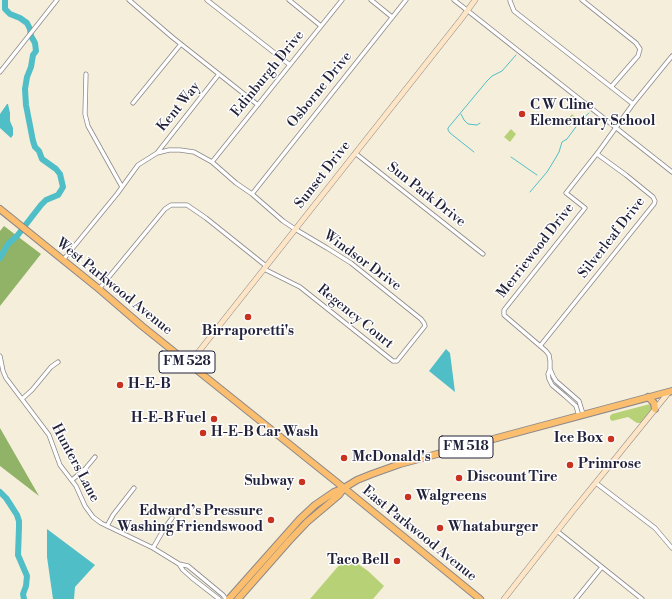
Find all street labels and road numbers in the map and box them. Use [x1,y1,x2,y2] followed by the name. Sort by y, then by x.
[228,27,308,121] street label: Edinburgh Drive
[284,49,356,131] street label: Osborne Drive
[154,79,204,135] street label: Kent Way
[291,138,355,212] street label: Sunset Drive
[383,159,469,231] street label: Sun Park Drive
[575,194,649,282] street label: Silverleaf Drive
[494,200,578,302] street label: Merriewood Drive
[320,227,404,295] street label: Windsor Drive
[53,235,175,339] street label: West Parkwood Avenue
[314,281,396,353] street label: Regency Court
[159,351,215,373] road number: FM 528
[47,421,103,505] street label: Hunters Lane
[439,436,493,458] road number: FM 518
[358,483,480,585] street label: East Parkwood Avenue

